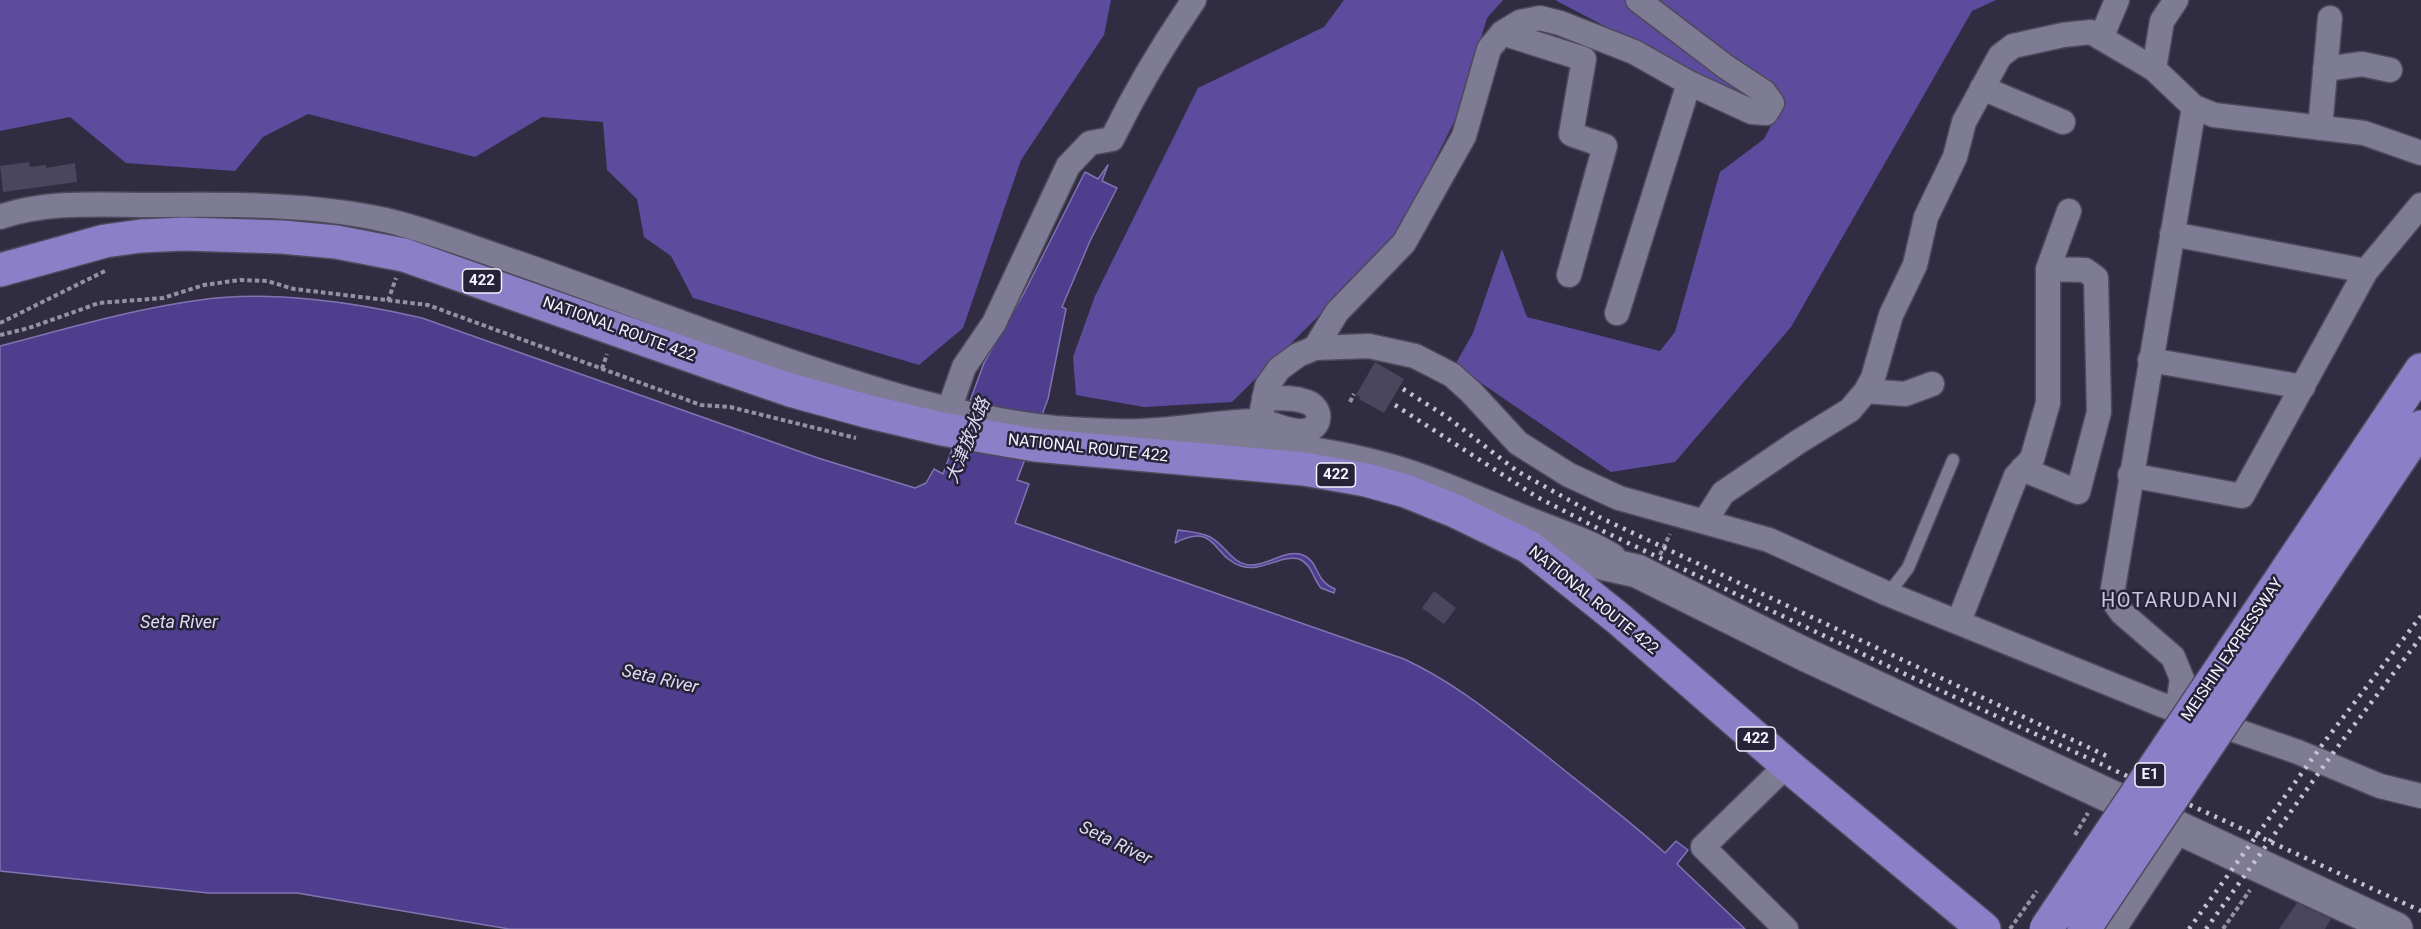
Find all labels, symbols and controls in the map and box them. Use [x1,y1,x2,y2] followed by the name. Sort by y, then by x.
[462,269,502,293] road number: 422
[540,293,698,367] street label: NATIONAL ROUTE 422
[942,395,996,487] water label: 大津放水路
[1007,431,1169,467] street label: NATIONAL ROUTE 422
[1316,463,1356,487] road number: 422
[1524,543,1662,659] street label: NATIONAL ROUTE 422
[2178,575,2288,725] street label: MEISHIN EXPRESSWAY
[2101,590,2239,614] district label: HOTARUDANI
[140,612,218,634] water label: Seta River
[620,661,700,699] water label: Seta River
[1736,727,1776,751] road number: 422
[2135,763,2165,787] road number: E1
[1075,817,1155,871] water label: Seta River

